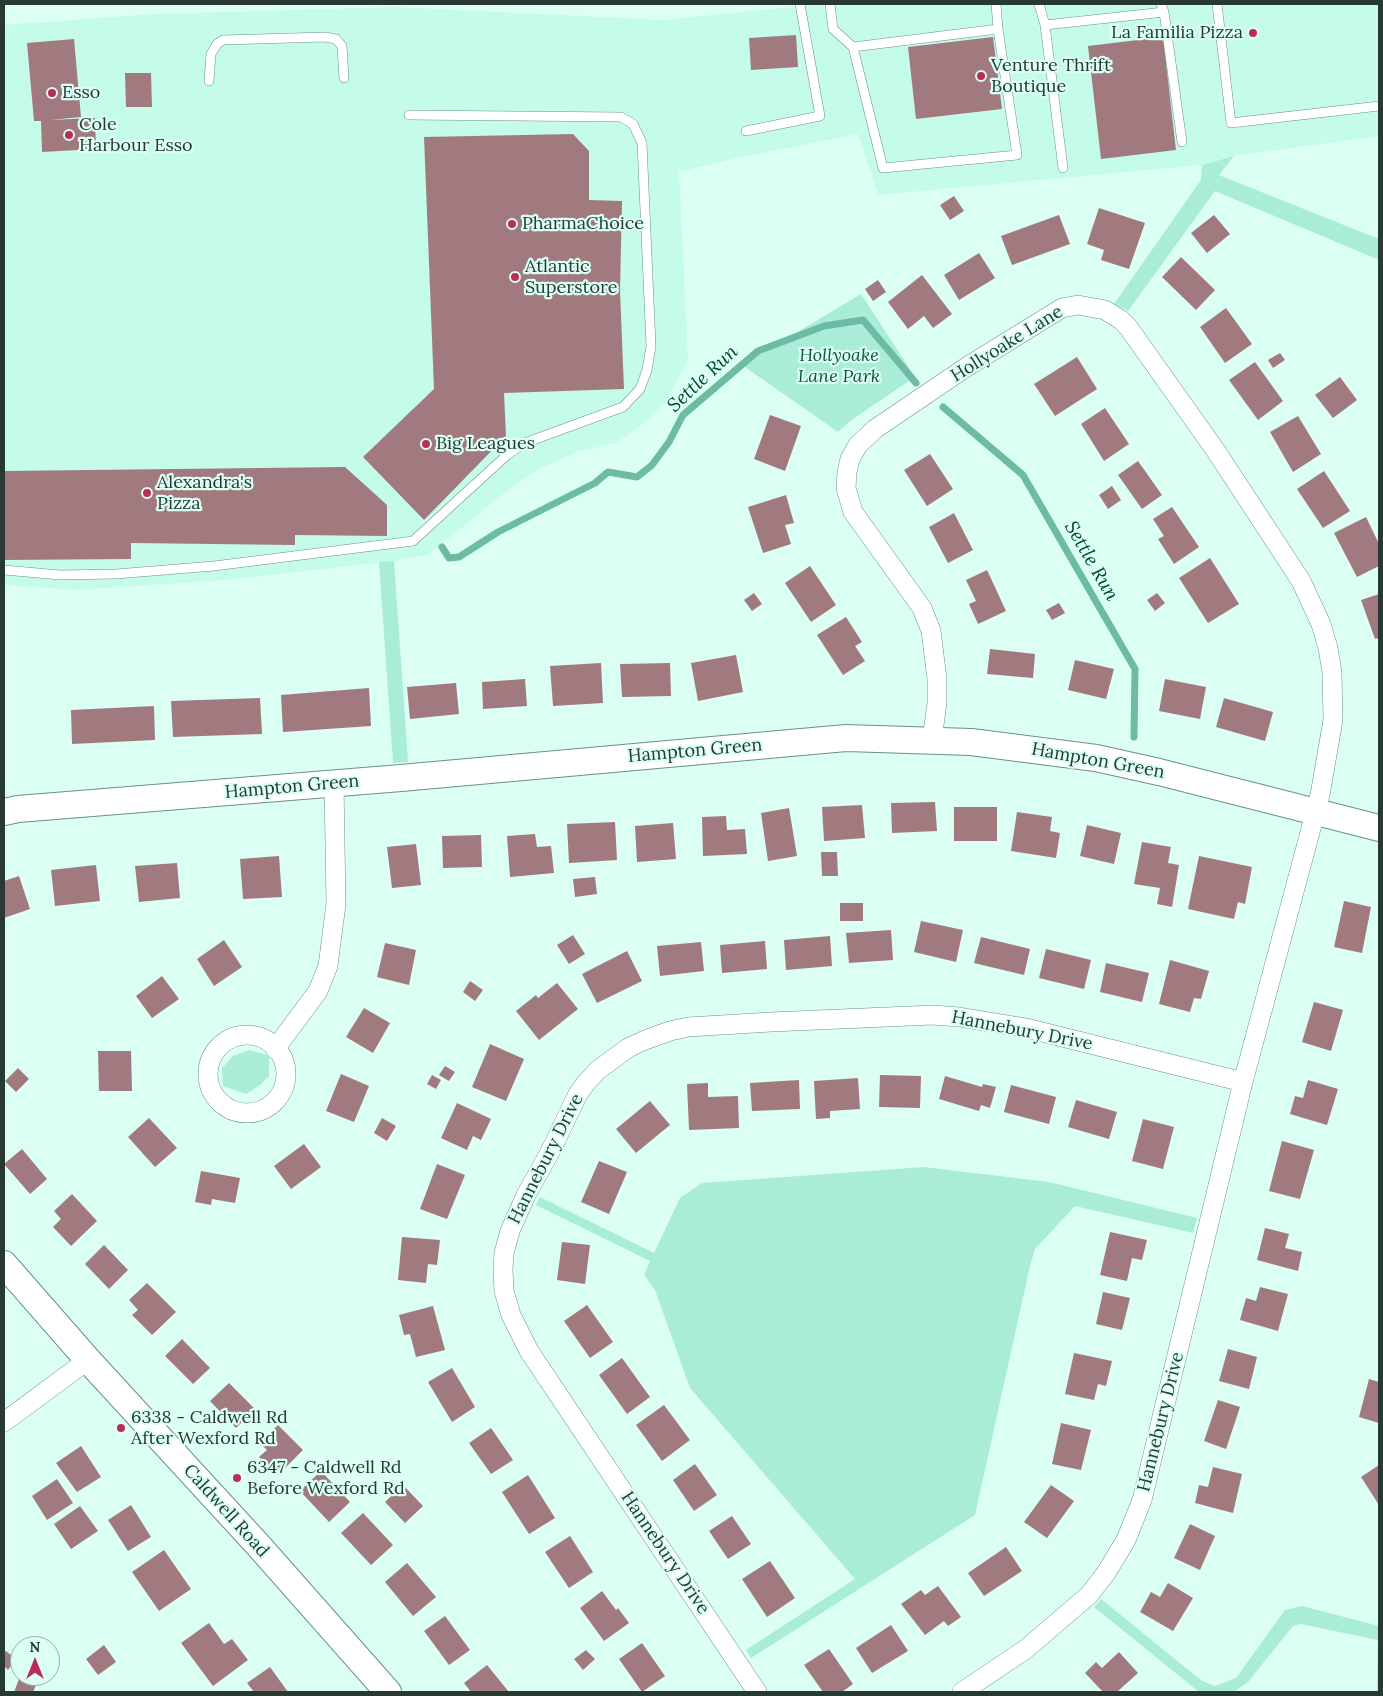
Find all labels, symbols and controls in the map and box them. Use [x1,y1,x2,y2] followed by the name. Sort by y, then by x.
[1111,22,1243,44] place label: La Familia Pizza
[1247,27,1259,39] marker: La Familia Pizza
[991,55,1111,98] place label: Venture Thrift Boutique
[975,70,987,82] marker: Venture Thrift Boutique
[62,82,100,104] place label: Esso
[46,87,58,99] marker: Esso
[79,114,193,156] place label: Cole Harbour Esso
[63,129,75,141] marker: Cole Harbour Esso
[522,213,644,235] place label: PharmaChoice
[506,218,518,230] marker: PharmaChoice
[525,256,617,298] place label: Atlantic Superstore
[509,271,521,283] marker: Atlantic Superstore
[947,301,1067,387] street label: Hollyoake Lane
[663,341,743,417] water label: Settle Run
[798,345,880,388] park label: Hollyoake Lane Park
[436,433,535,455] place label: Big Leagues
[420,438,432,450] marker: Big Leagues
[157,472,252,514] place label: Alexandra's Pizza
[141,487,153,499] marker: Alexandra's Pizza
[1059,517,1123,605] water label: Settle Run
[627,734,763,768] street label: Hampton Green
[1030,739,1166,783] street label: Hampton Green
[224,770,360,804] street label: Hampton Green
[950,1007,1094,1055] street label: Hannebury Drive
[504,1090,588,1228] street label: Hannebury Drive
[1133,1350,1189,1494] street label: Hannebury Drive
[131,1407,288,1450] place label: 6338 - Caldwell Rd After Wexford Rd
[115,1422,127,1434] marker: 6338 - Caldwell Rd After Wexford Rd
[247,1457,405,1500] place label: 6347 - Caldwell Rd Before Wexford Rd
[179,1460,273,1562] street label: Caldwell Road
[231,1472,243,1484] marker: 6347 - Caldwell Rd Before Wexford Rd
[616,1488,714,1618] street label: Hannebury Drive
[10,1636,60,1686] north arrow
[30,1638,40,1656] text: N

